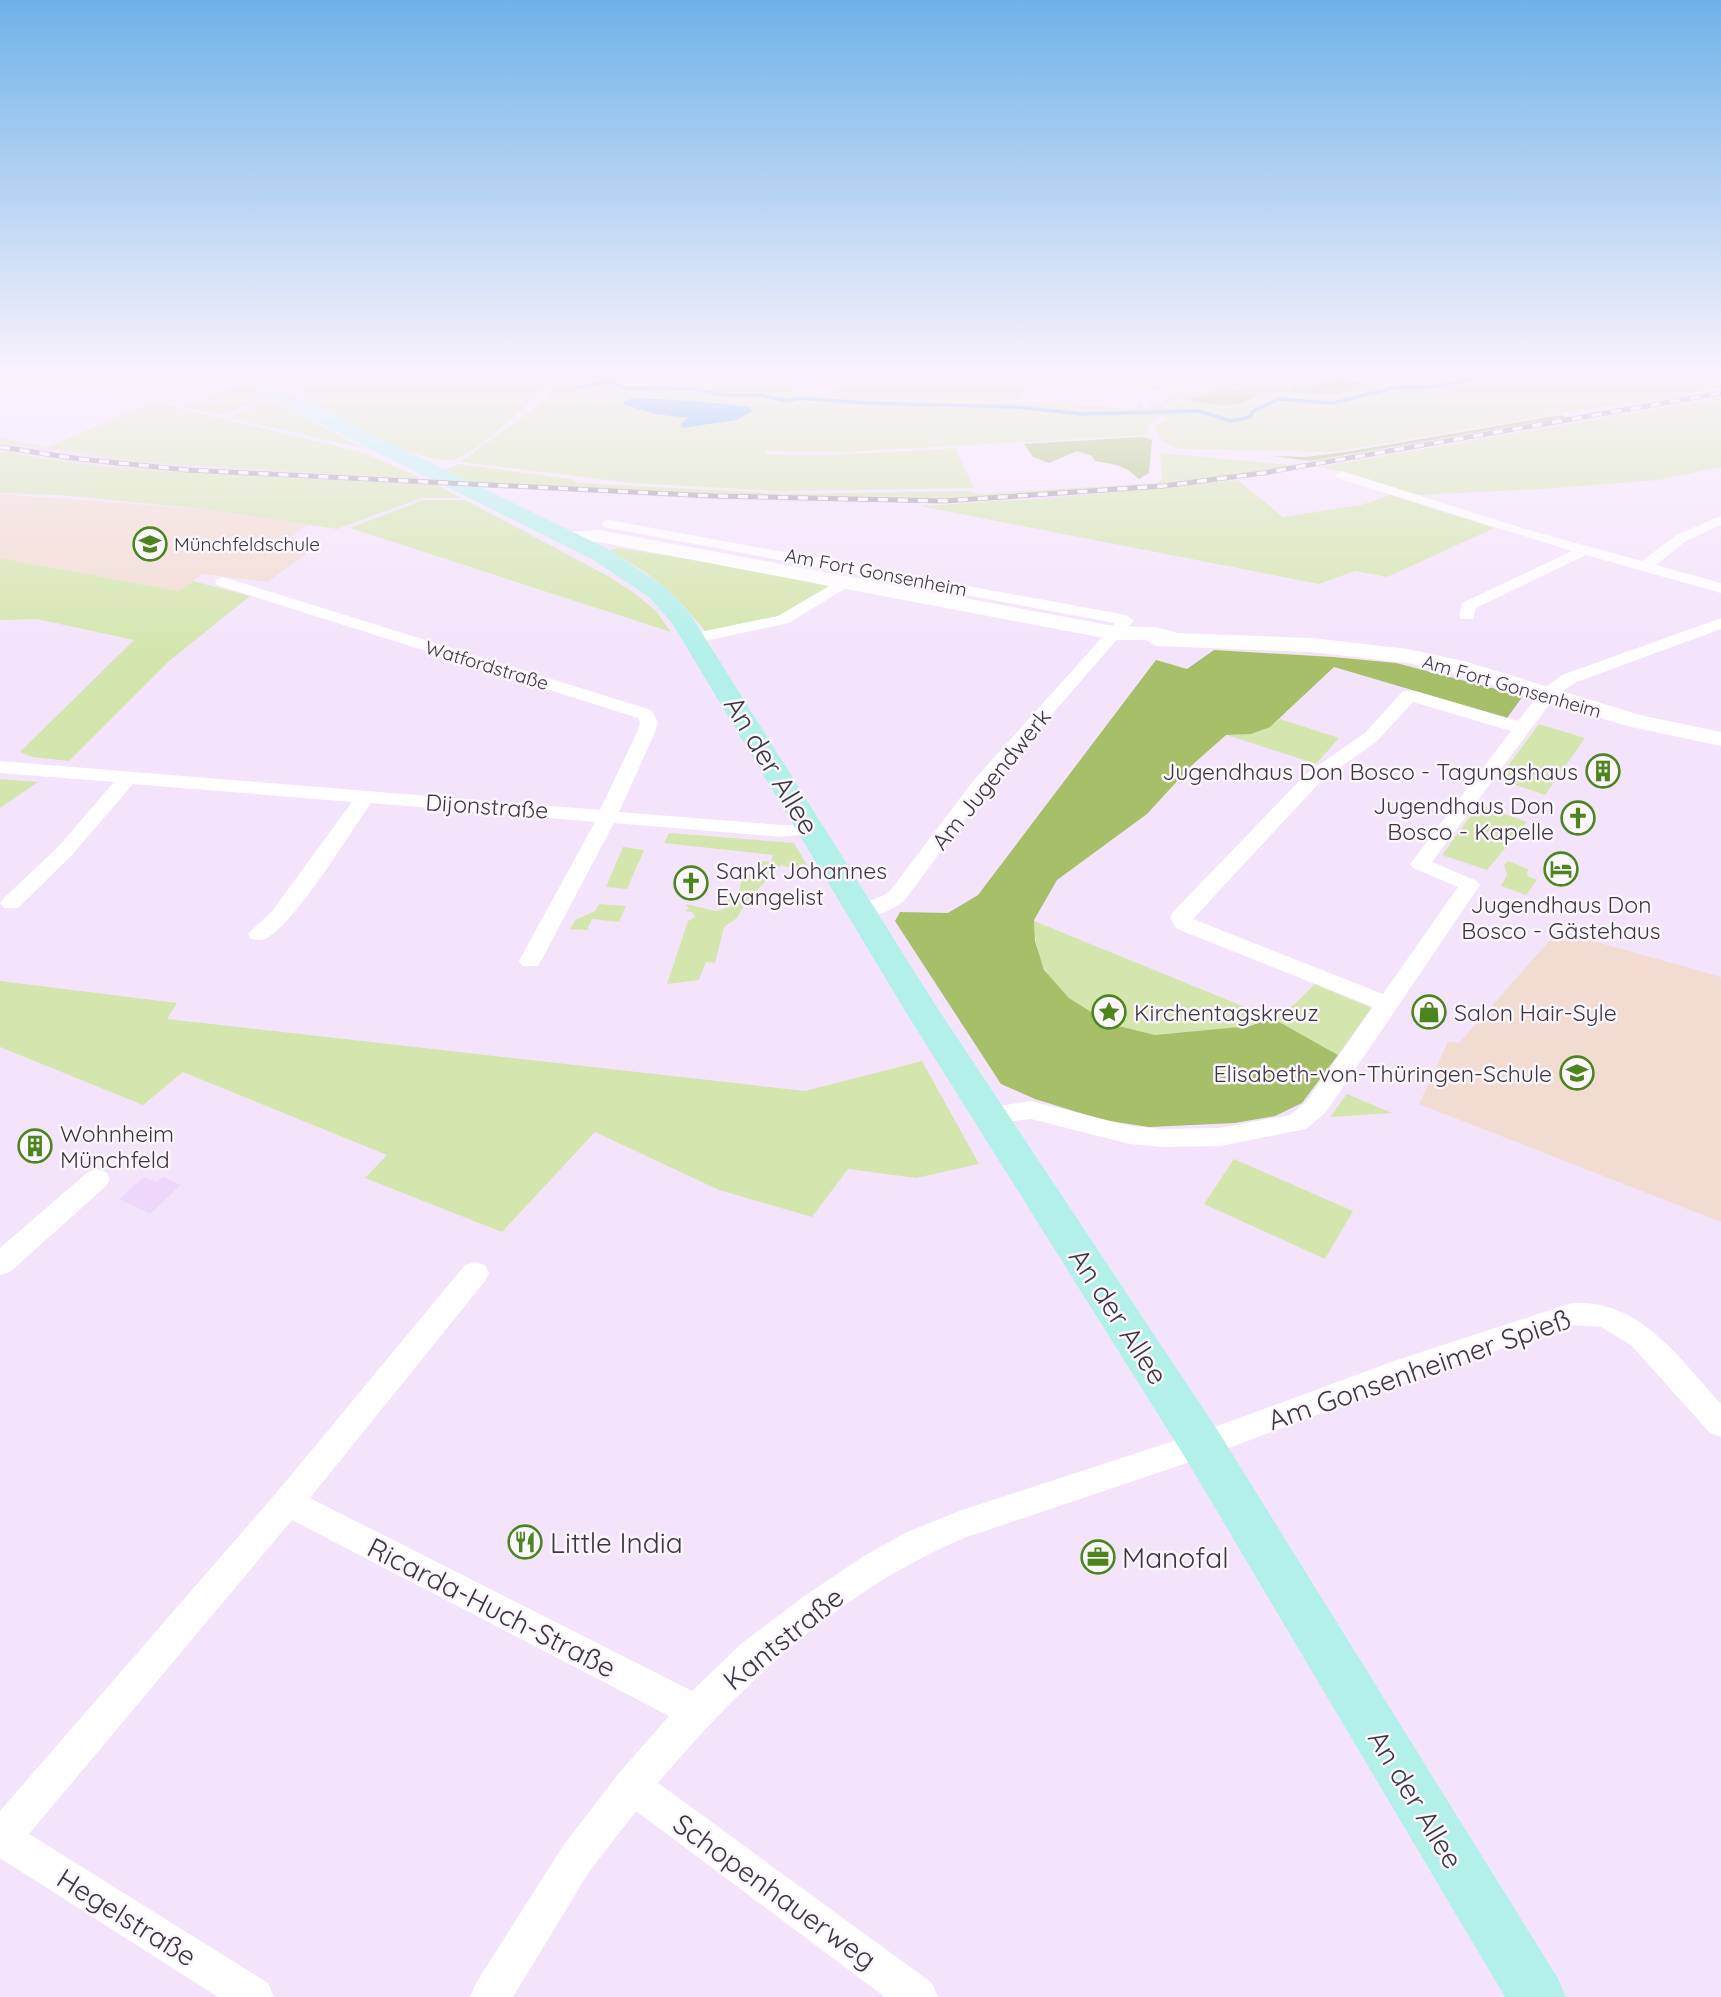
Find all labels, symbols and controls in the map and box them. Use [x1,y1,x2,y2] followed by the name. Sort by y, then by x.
[131,525,169,563] school or university icon: Münchfeldschule
[174,532,320,556] place label: Münchfeldschule
[783,543,969,601] street label: Am Fort Gonsenheim
[422,635,552,695] street label: Watfordstraße
[1420,649,1604,723] street label: Am Fort Gonsenheim
[717,689,827,841] street label: An der Allee
[925,702,1057,856] street label: Am Jugendwerk
[1584,752,1622,790] building icon: Jugendhaus Don Bosco - Tagungshaus
[1162,757,1578,786] place label: Jugendhaus Don Bosco - Tagungshaus
[425,787,549,825] street label: Dijonstraße
[1373,791,1554,846] place label: Jugendhaus Don Bosco - Kapelle
[1559,799,1597,837] church icon: Jugendhaus Don Bosco - Kapelle
[1542,850,1580,888] hotel icon: Jugendhaus Don Bosco - Gästehaus
[716,856,887,911] place label: Sankt Johannes Evangelist
[672,864,710,902] church icon: Sankt Johannes Evangelist
[1461,890,1661,945] place label: Jugendhaus Don Bosco - Gästehaus
[1090,993,1128,1031] place icon: Kirchentagskreuz
[1410,993,1448,1031] shop icon: Salon Hair-Syle
[1134,998,1318,1027] place label: Kirchentagskreuz
[1454,998,1617,1027] place label: Salon Hair-Syle
[1558,1054,1596,1092] school or university icon: Elisabeth-von-Thüringen-Schule
[1214,1059,1552,1088] place label: Elisabeth-von-Thüringen-Schule
[60,1119,174,1174] place label: Wohnheim Münchfeld
[16,1127,54,1165] building icon: Wohnheim Münchfeld
[1062,1241,1176,1391] street label: An der Allee
[1263,1301,1575,1437] street label: Am Gonsenheimer Spieß
[506,1523,544,1561] restaurant icon: Little India
[550,1525,683,1560] place label: Little India
[362,1529,622,1685] street label: Ricarda-Huch-Straße
[1079,1538,1117,1576] office icon: Manofal
[1122,1540,1229,1575] place label: Manofal
[716,1579,850,1697] street label: Kantstraße
[1361,1723,1471,1875] street label: An der Allee
[667,1805,883,1977] street label: Schopenhauerweg
[51,1860,203,1974] street label: Hegelstraße

